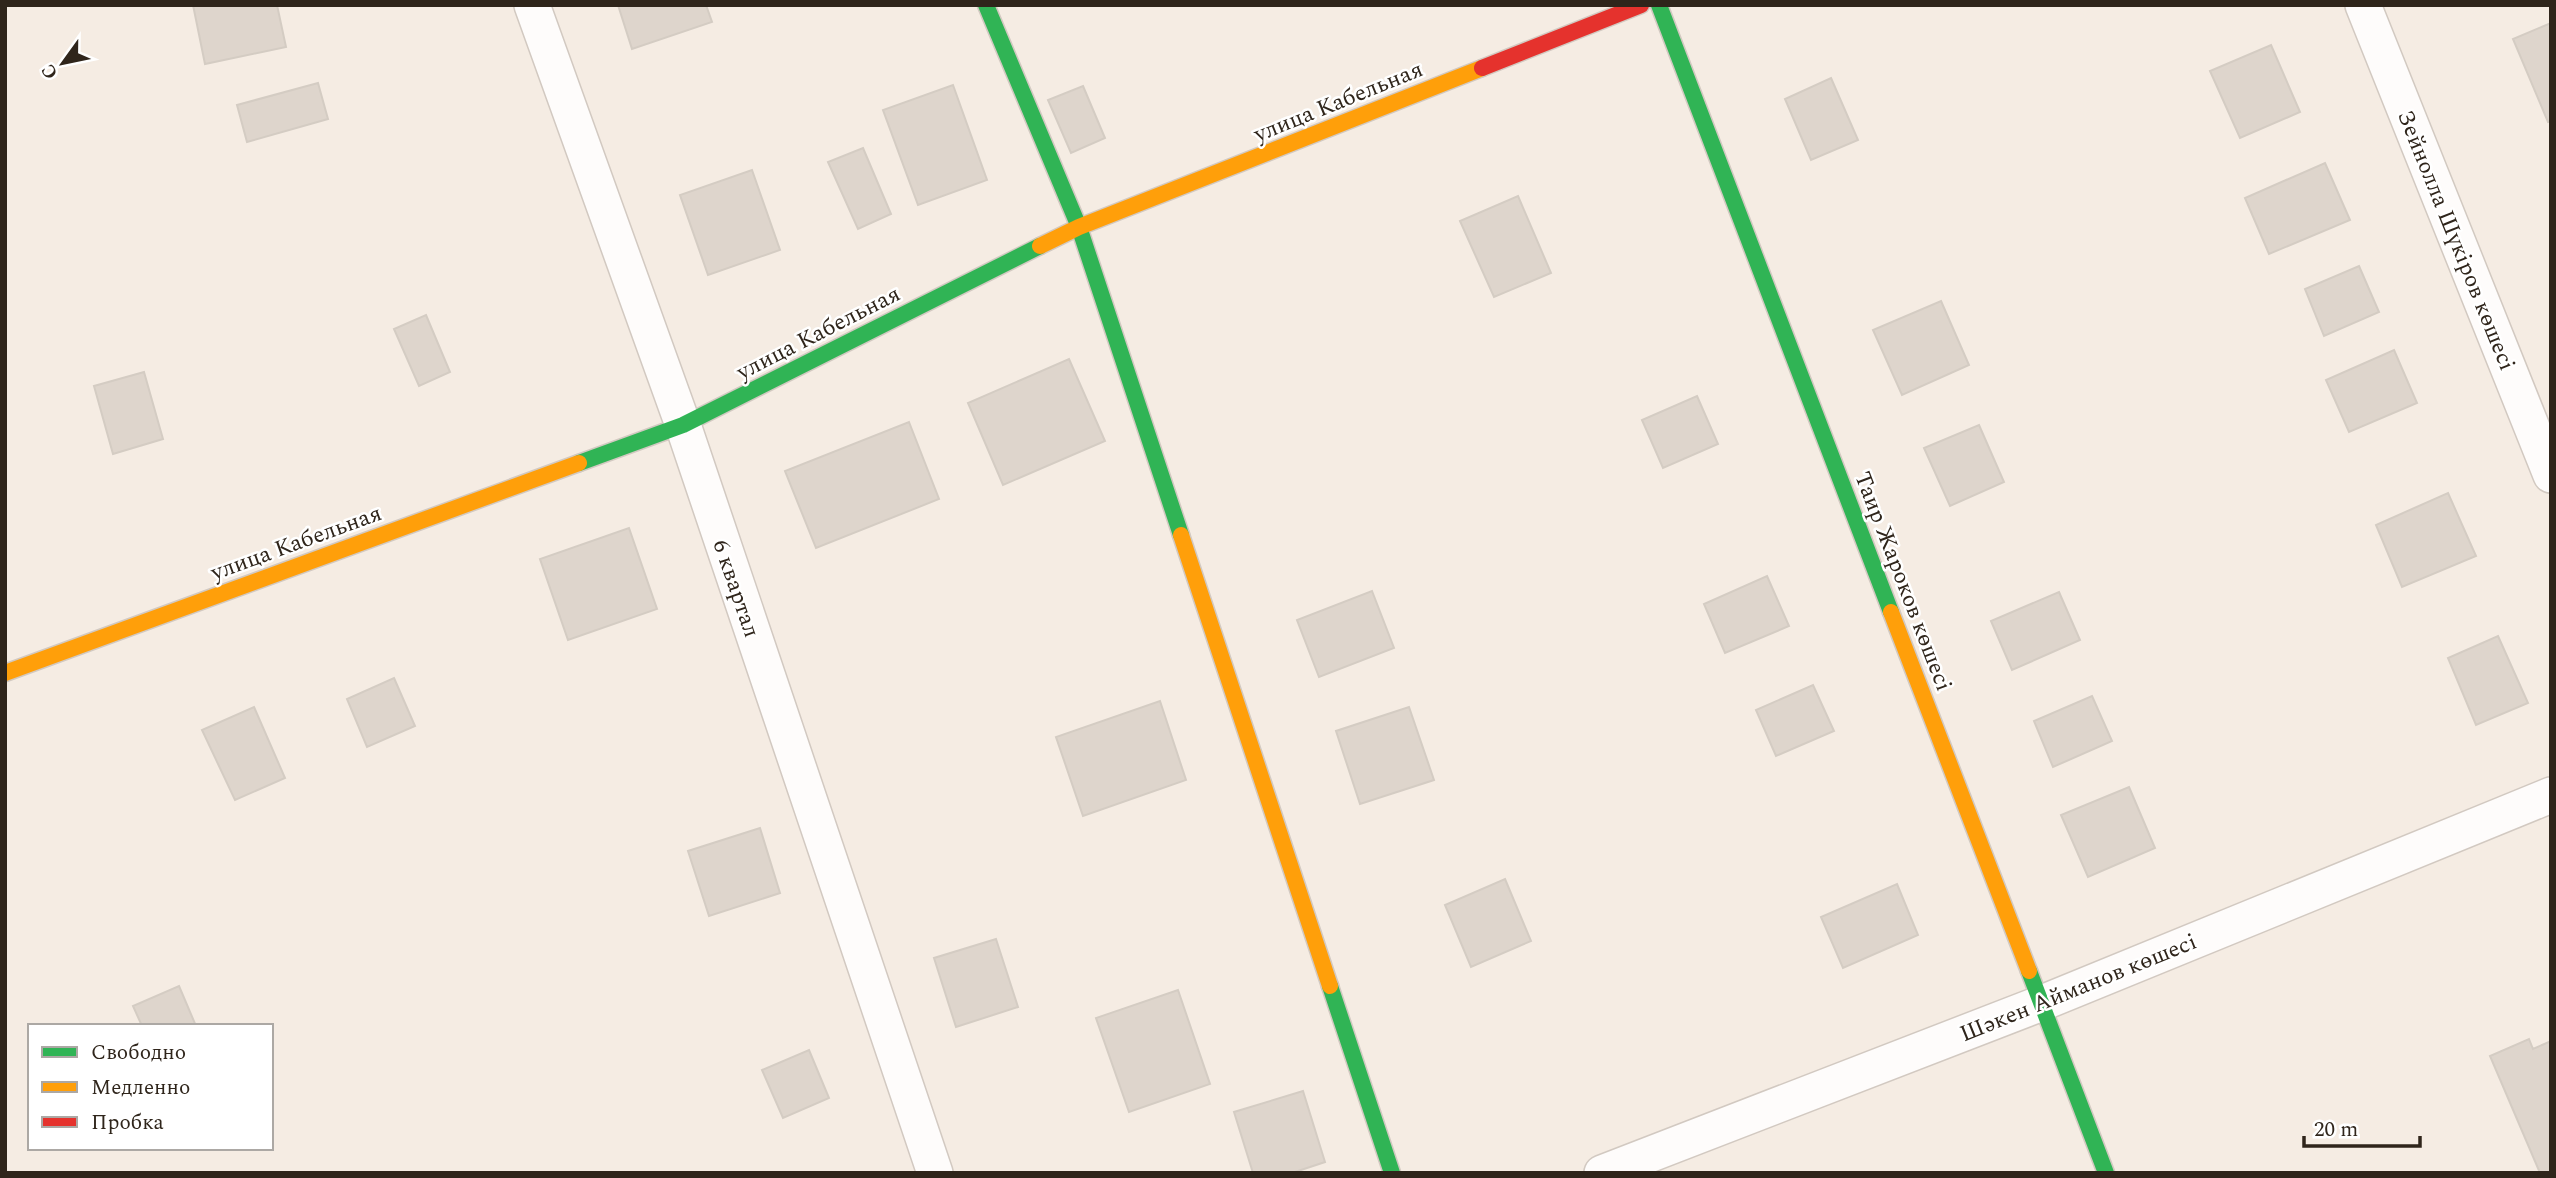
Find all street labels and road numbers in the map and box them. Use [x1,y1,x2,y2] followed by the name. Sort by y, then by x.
[1248,52,1428,153] street label: улица Кабельная
[2387,105,2524,376] street label: Зейнолла Шүкіров көшесі
[730,277,907,390] street label: улица Кабельная
[1845,467,1961,696] street label: Таир Жароков көшесі
[205,496,387,591] street label: улица Кабельная
[703,535,769,642] street label: 6 квартал
[1955,925,2202,1052] street label: Шәкен Айманов көшесі

